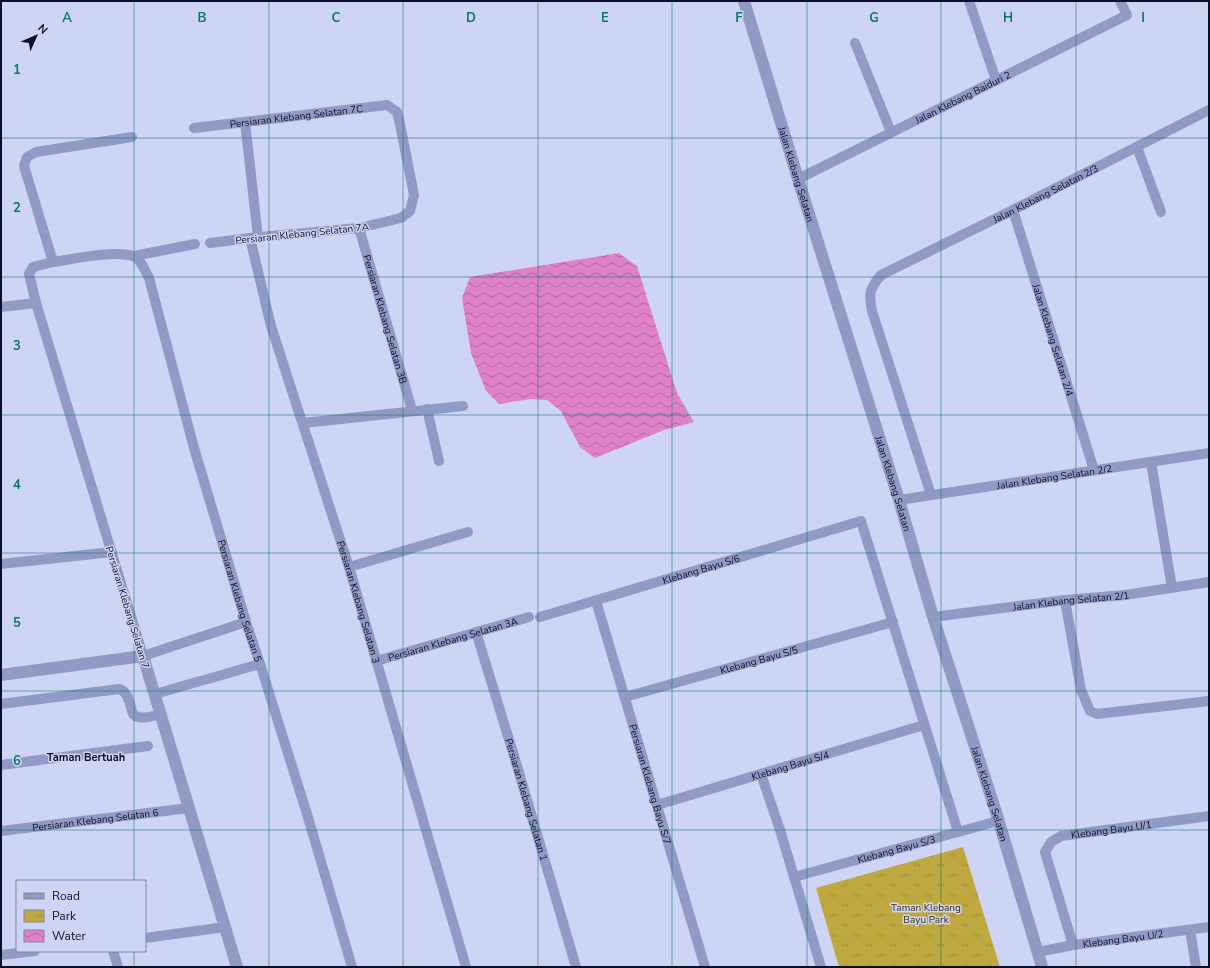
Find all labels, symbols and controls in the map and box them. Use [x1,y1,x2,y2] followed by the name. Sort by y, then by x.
[62,9,72,27] text: A
[198,9,207,27] text: B
[332,9,341,27] text: C
[466,9,476,27] text: D
[601,9,609,27] text: E
[735,9,743,27] text: F
[869,9,879,27] text: G
[1003,9,1013,27] text: H
[1141,9,1145,27] text: I
[16,16,56,56] north arrow
[35,21,51,37] text: N
[13,61,21,79] text: 1
[912,68,1013,128] street label: Jalan Klebang Baiduri 2
[229,102,364,132] street label: Persiaran Klebang Selatan 7C
[774,124,817,224] street label: Jalan Klebang Selatan
[990,162,1101,227] street label: Jalan Klebang Selatan 2/3
[13,199,21,217] text: 2
[235,220,370,248] street label: Persiaran Klebang Selatan 7A
[359,253,410,386] street label: Persiaran Klebang Selatan 3B
[1028,281,1077,398] street label: Jalan Klebang Selatan 2/4
[13,337,21,355] text: 3
[871,433,914,533] street label: Jalan Klebang Selatan
[995,462,1113,493] street label: Jalan Klebang Selatan 2/2
[13,476,21,494] text: 4
[214,538,265,664] street label: Persiaran Klebang Selatan 5
[333,539,383,665] street label: Persiaran Klebang Selatan 3
[102,545,152,670] street label: Persiaran Klebang Selatan 7
[661,552,742,588] street label: Klebang Bayu S/6
[1011,588,1130,615] street label: Jalan Klebang Selatan 2/1
[13,614,21,632] text: 5
[387,614,520,665] street label: Persiaran Klebang Selatan 3A
[719,643,800,678] street label: Klebang Bayu S/5
[625,723,674,846] street label: Persiaran Klebang Bayu S/7
[501,737,551,863] street label: Persiaran Klebang Selatan 1
[967,744,1010,843] street label: Jalan Klebang Selatan
[750,748,831,784] street label: Klebang Bayu S/4
[47,750,125,765] district label: Taman Bertuah
[13,752,21,770] text: 6
[31,806,159,835] street label: Persiaran Klebang Selatan 6
[1070,818,1152,843] street label: Klebang Bayu U/1
[856,833,937,867] street label: Klebang Bayu S/3
[16,880,146,952] legend
[52,888,80,904] text: Road
[891,901,961,927] park label: Taman Klebang Bayu Park
[52,908,77,924] text: Park
[1082,927,1164,952] street label: Klebang Bayu U/2
[52,928,86,944] text: Water

